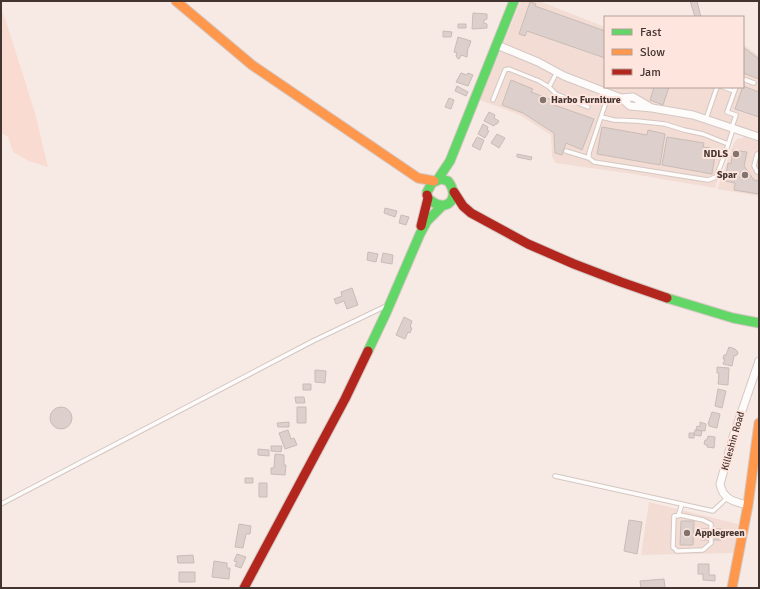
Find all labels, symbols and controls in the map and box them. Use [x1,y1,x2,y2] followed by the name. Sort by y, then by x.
[604,16,744,88] legend
[640,25,661,40] text: Fast
[640,45,665,60] text: Slow
[640,65,661,80] text: Jam
[551,94,621,106] place label: Harbo Furniture
[538,95,548,105] marker: Harbo Furniture
[704,148,728,160] place label: NDLS
[731,149,741,159] marker: NDLS
[717,169,737,181] place label: Spar
[740,170,750,180] marker: Spar
[719,410,747,472] street label: Killeshin Road
[695,527,745,539] place label: Applegreen
[682,528,692,538] marker: Applegreen

